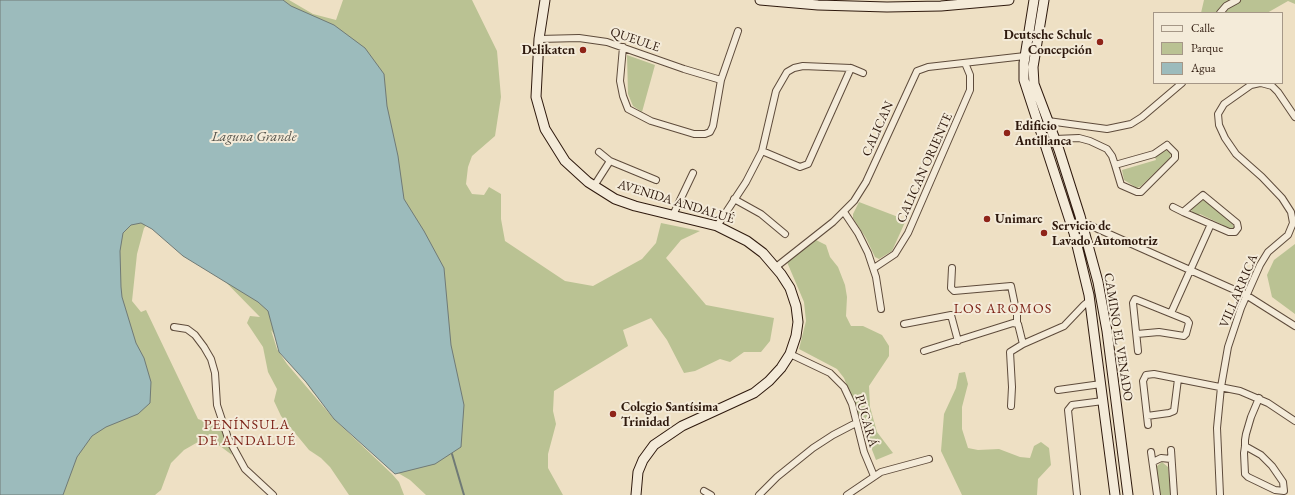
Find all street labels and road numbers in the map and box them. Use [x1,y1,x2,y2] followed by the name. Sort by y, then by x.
[608,24,662,56] street label: QUEULE
[859,99,897,159] street label: CALICAN
[894,111,956,225] street label: CALICAN ORIENTE
[616,177,736,227] street label: AVENIDA ANDALUÉ
[1216,252,1262,330] street label: VILLARRICA
[1100,272,1136,402] street label: CAMINO EL VENADO
[851,393,881,449] street label: PUCARÁ

